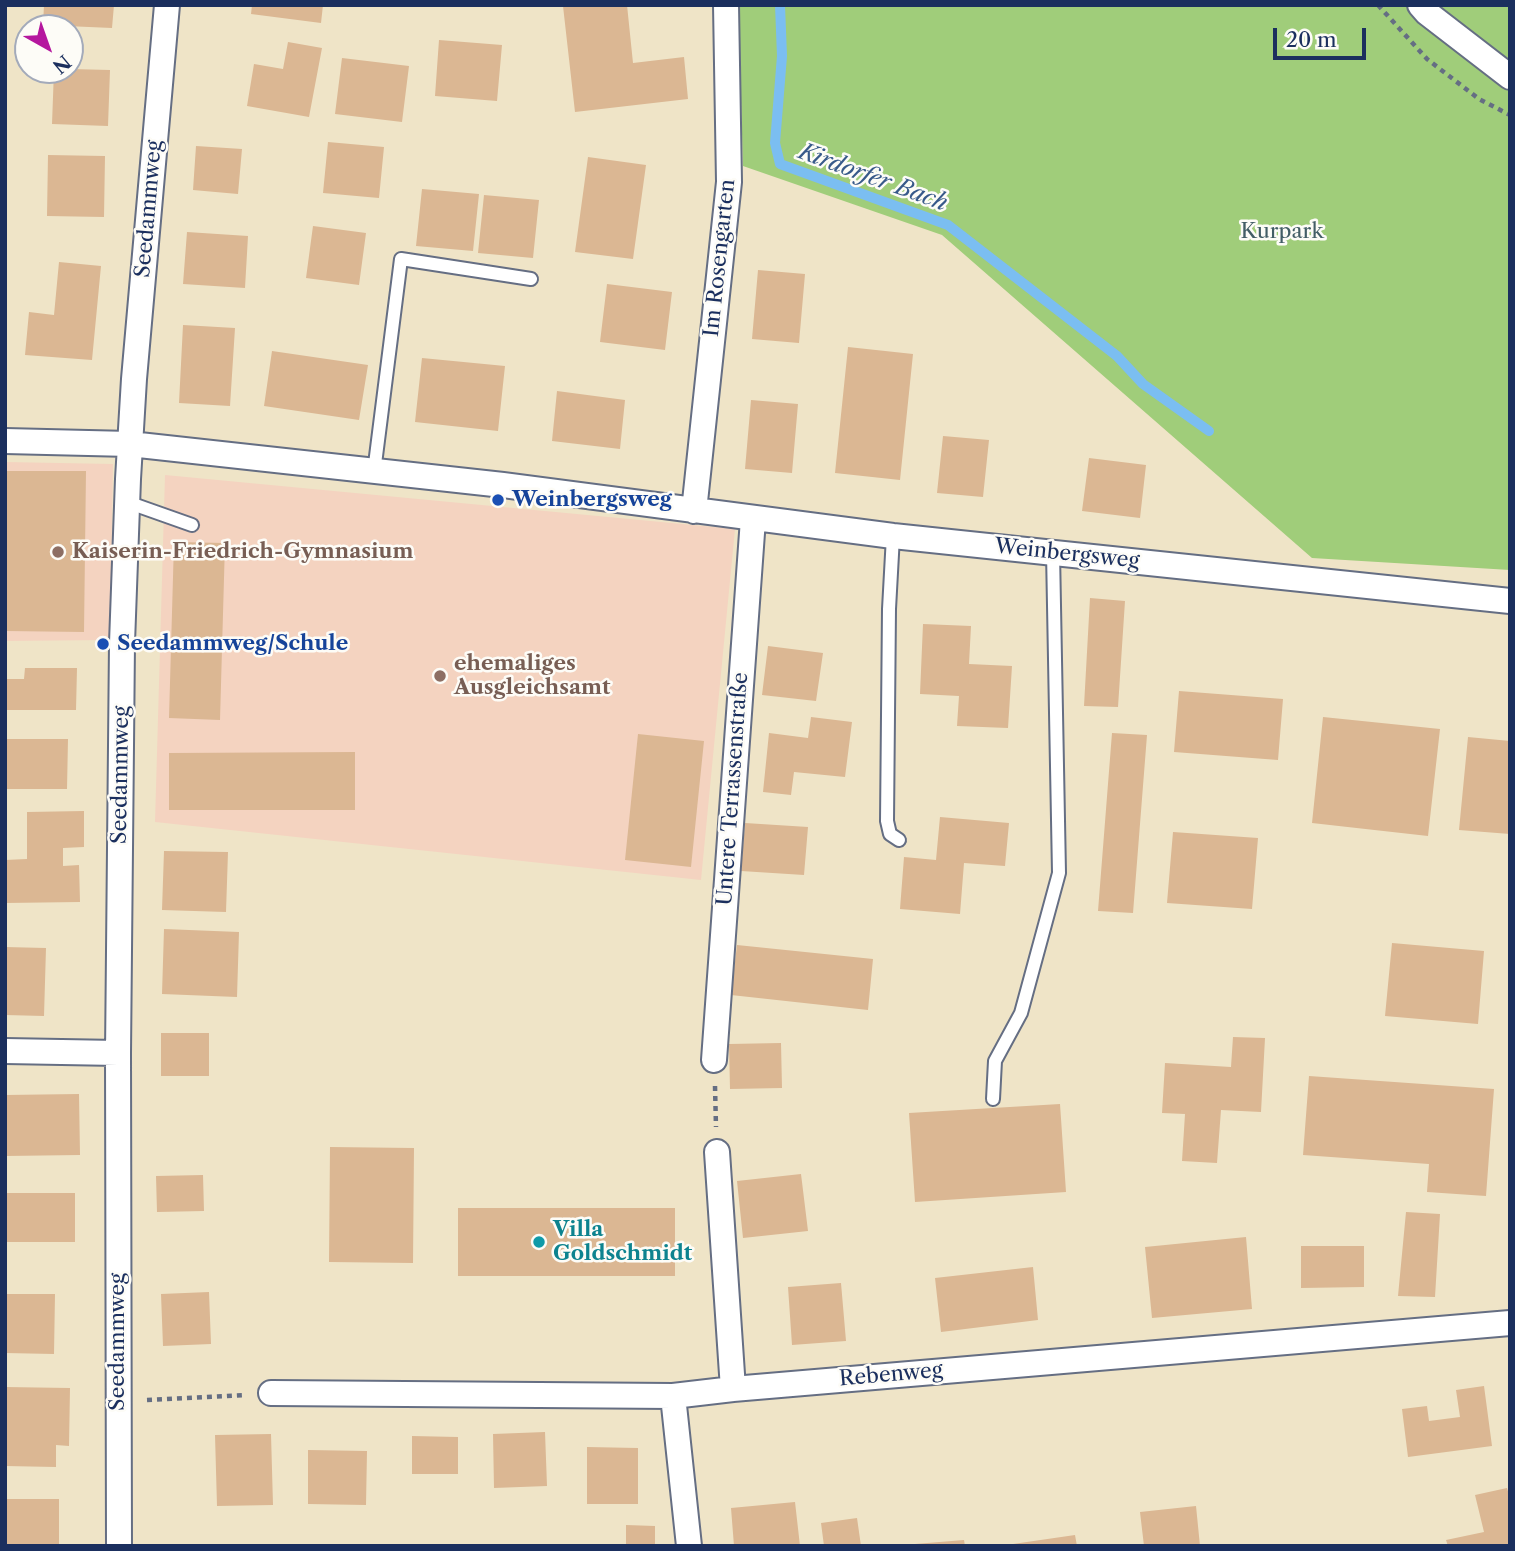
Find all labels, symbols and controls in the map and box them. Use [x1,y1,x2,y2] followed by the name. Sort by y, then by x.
[14,14,84,84] north arrow
[1277,14,1370,58] scale bar
[1286,27,1337,52] text: 20 m
[48,50,75,78] text: N
[795,138,951,218] water label: Kirdorfer Bach
[130,139,168,279] street label: Seedammweg
[699,178,741,338] street label: Im Rosengarten
[1240,219,1324,245] park label: Kurpark
[512,487,672,513] place label: Weinbergsweg
[490,492,506,508] marker: Weinbergsweg
[993,534,1141,574] street label: Weinbergsweg
[72,539,413,565] place label: Kaiserin-Friedrich-Gymnasium
[50,544,66,560] marker: Kaiserin-Friedrich-Gymnasium
[117,631,348,657] place label: Seedammweg/Schule
[95,636,111,652] marker: Seedammweg/Schule
[454,651,610,701] place label: ehemaliges Ausgleichsamt
[432,668,448,684] marker: ehemaliges Ausgleichsamt
[712,671,754,907] street label: Untere Terrassenstraße
[107,706,135,844] street label: Seedammweg
[553,1217,692,1267] place label: Villa Goldschmidt
[531,1234,547,1250] marker: Villa Goldschmidt
[105,1273,131,1411] street label: Seedammweg
[838,1358,944,1392] street label: Rebenweg

